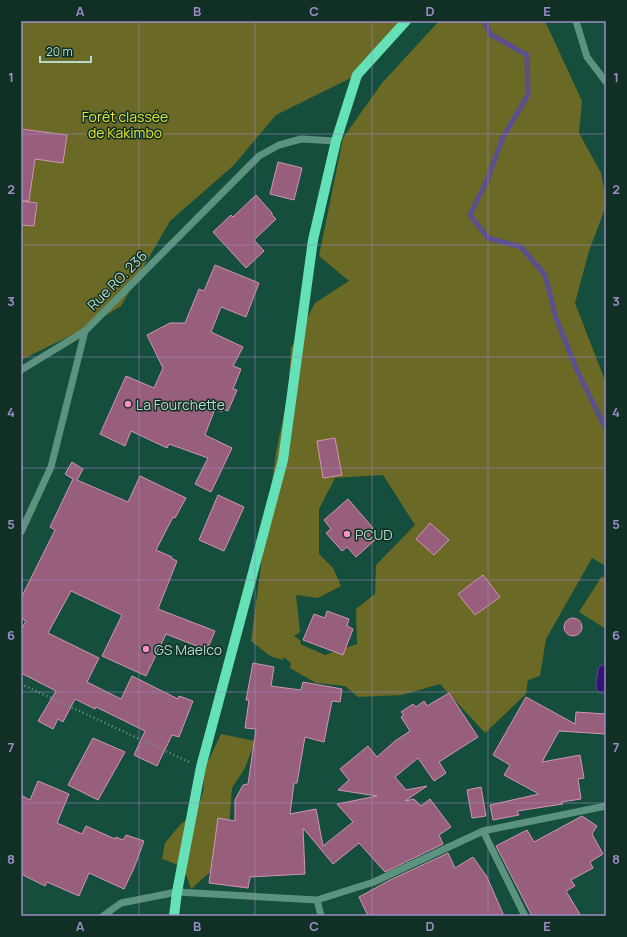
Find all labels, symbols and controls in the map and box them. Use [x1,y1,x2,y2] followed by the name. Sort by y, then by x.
[76,2,85,20] text: A
[193,2,201,20] text: B
[309,2,319,20] text: C
[425,2,435,20] text: D
[543,2,551,20] text: E
[40,38,91,64] scale bar
[46,43,73,60] text: 20 m
[8,68,14,86] text: 1
[613,68,619,86] text: 1
[82,107,168,142] park label: Forêt classée de Kakimbo
[7,180,15,198] text: 2
[612,180,620,198] text: 2
[83,246,151,314] street label: Rue RO. 236
[7,292,15,310] text: 3
[612,292,620,310] text: 3
[136,395,225,414] place label: La Fourchette
[123,399,133,409] marker: La Fourchette
[7,403,15,421] text: 4
[612,403,620,421] text: 4
[7,515,15,533] text: 5
[612,515,620,533] text: 5
[355,525,393,544] place label: PCUD
[342,529,352,539] marker: PCUD
[7,626,15,644] text: 6
[612,626,620,644] text: 6
[154,640,222,659] place label: GS Maelco
[141,644,151,654] marker: GS Maelco
[8,738,15,756] text: 7
[613,738,620,756] text: 7
[7,850,15,868] text: 8
[612,850,620,868] text: 8
[76,917,85,935] text: A
[193,917,201,935] text: B
[309,917,319,935] text: C
[425,917,435,935] text: D
[543,917,551,935] text: E

